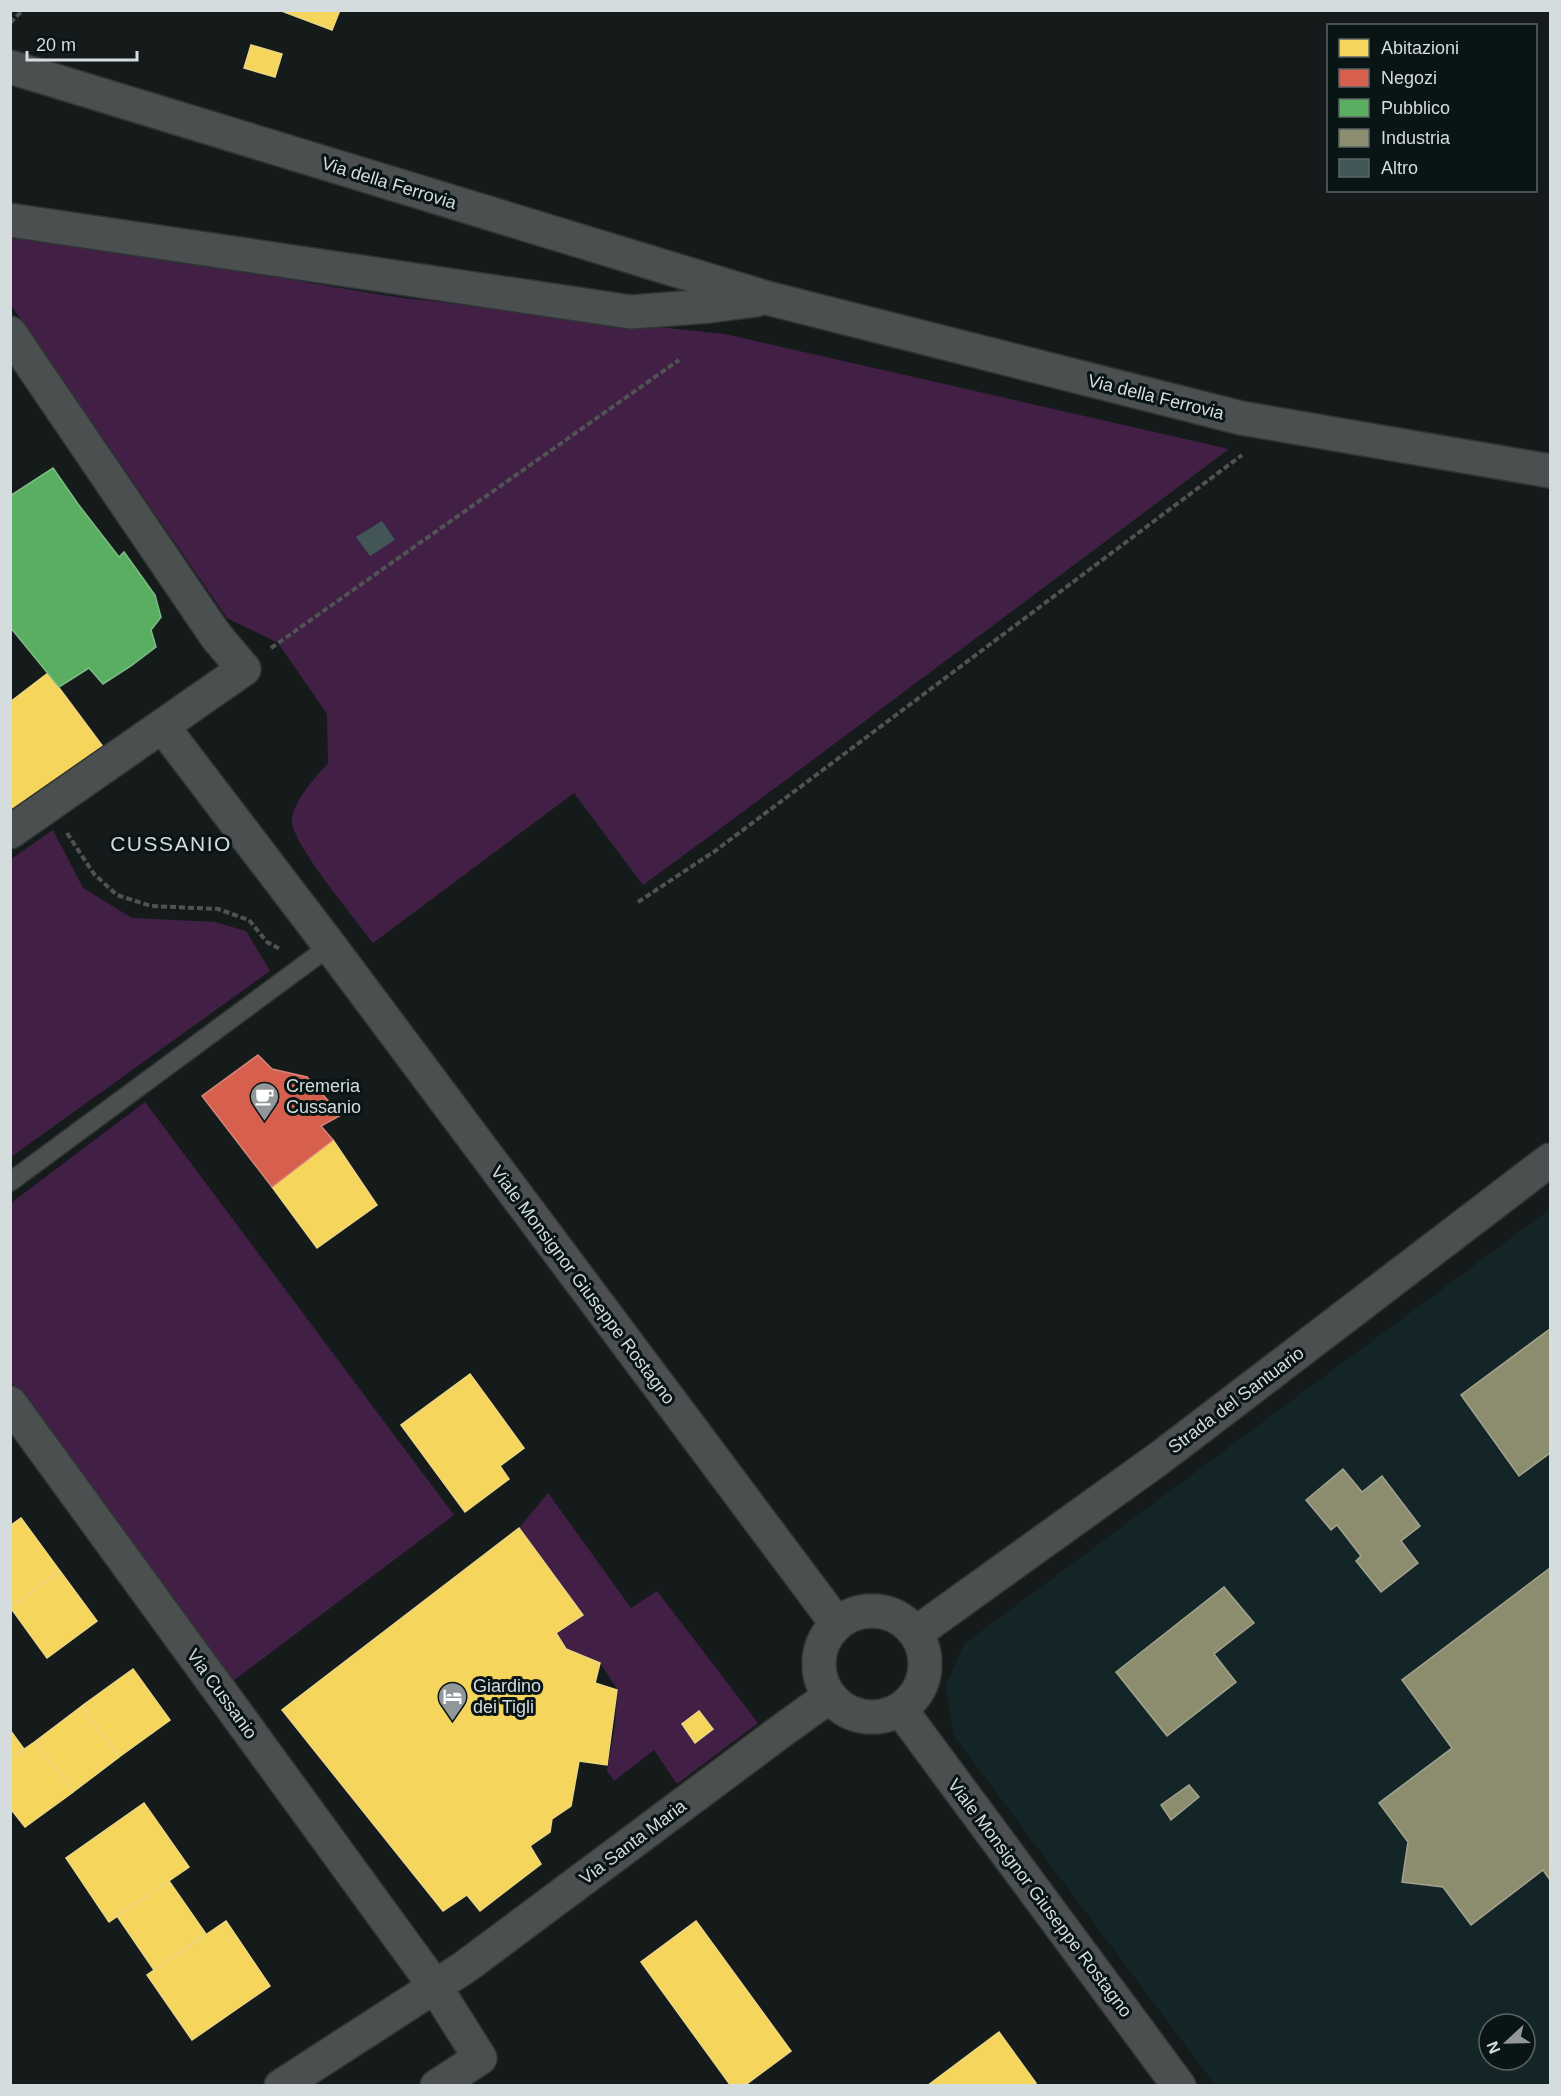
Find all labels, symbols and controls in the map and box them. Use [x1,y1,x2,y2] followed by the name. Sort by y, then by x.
[27,24,136,62] scale bar
[1327,24,1537,192] legend
[36,35,76,55] text: 20 m
[1381,38,1459,58] text: Abitazioni
[1381,68,1437,88] text: Negozi
[1381,98,1450,118] text: Pubblico
[1381,128,1451,148] text: Industria
[319,153,460,213] street label: Via della Ferrovia
[1381,158,1418,178] text: Altro
[1086,370,1227,424] street label: Via della Ferrovia
[110,832,232,855] district label: CUSSANIO
[286,1076,361,1117] place label: Cremeria Cussanio
[249,1080,281,1122] cafe icon: Cremeria Cussanio
[487,1162,679,1408] street label: Viale Monsignor Giuseppe Rostagno
[1164,1343,1308,1457] street label: Strada del Santuario
[183,1645,261,1743] street label: Via Cussanio
[473,1676,541,1717] place label: Giardino dei Tigli
[436,1680,468,1722] hotel icon: Giardino dei Tigli
[944,1775,1136,2021] street label: Viale Monsignor Giuseppe Rostagno
[576,1795,691,1888] street label: Via Santa Maria
[1477,2012,1537,2072] north arrow
[1484,2039,1504,2056] text: N

